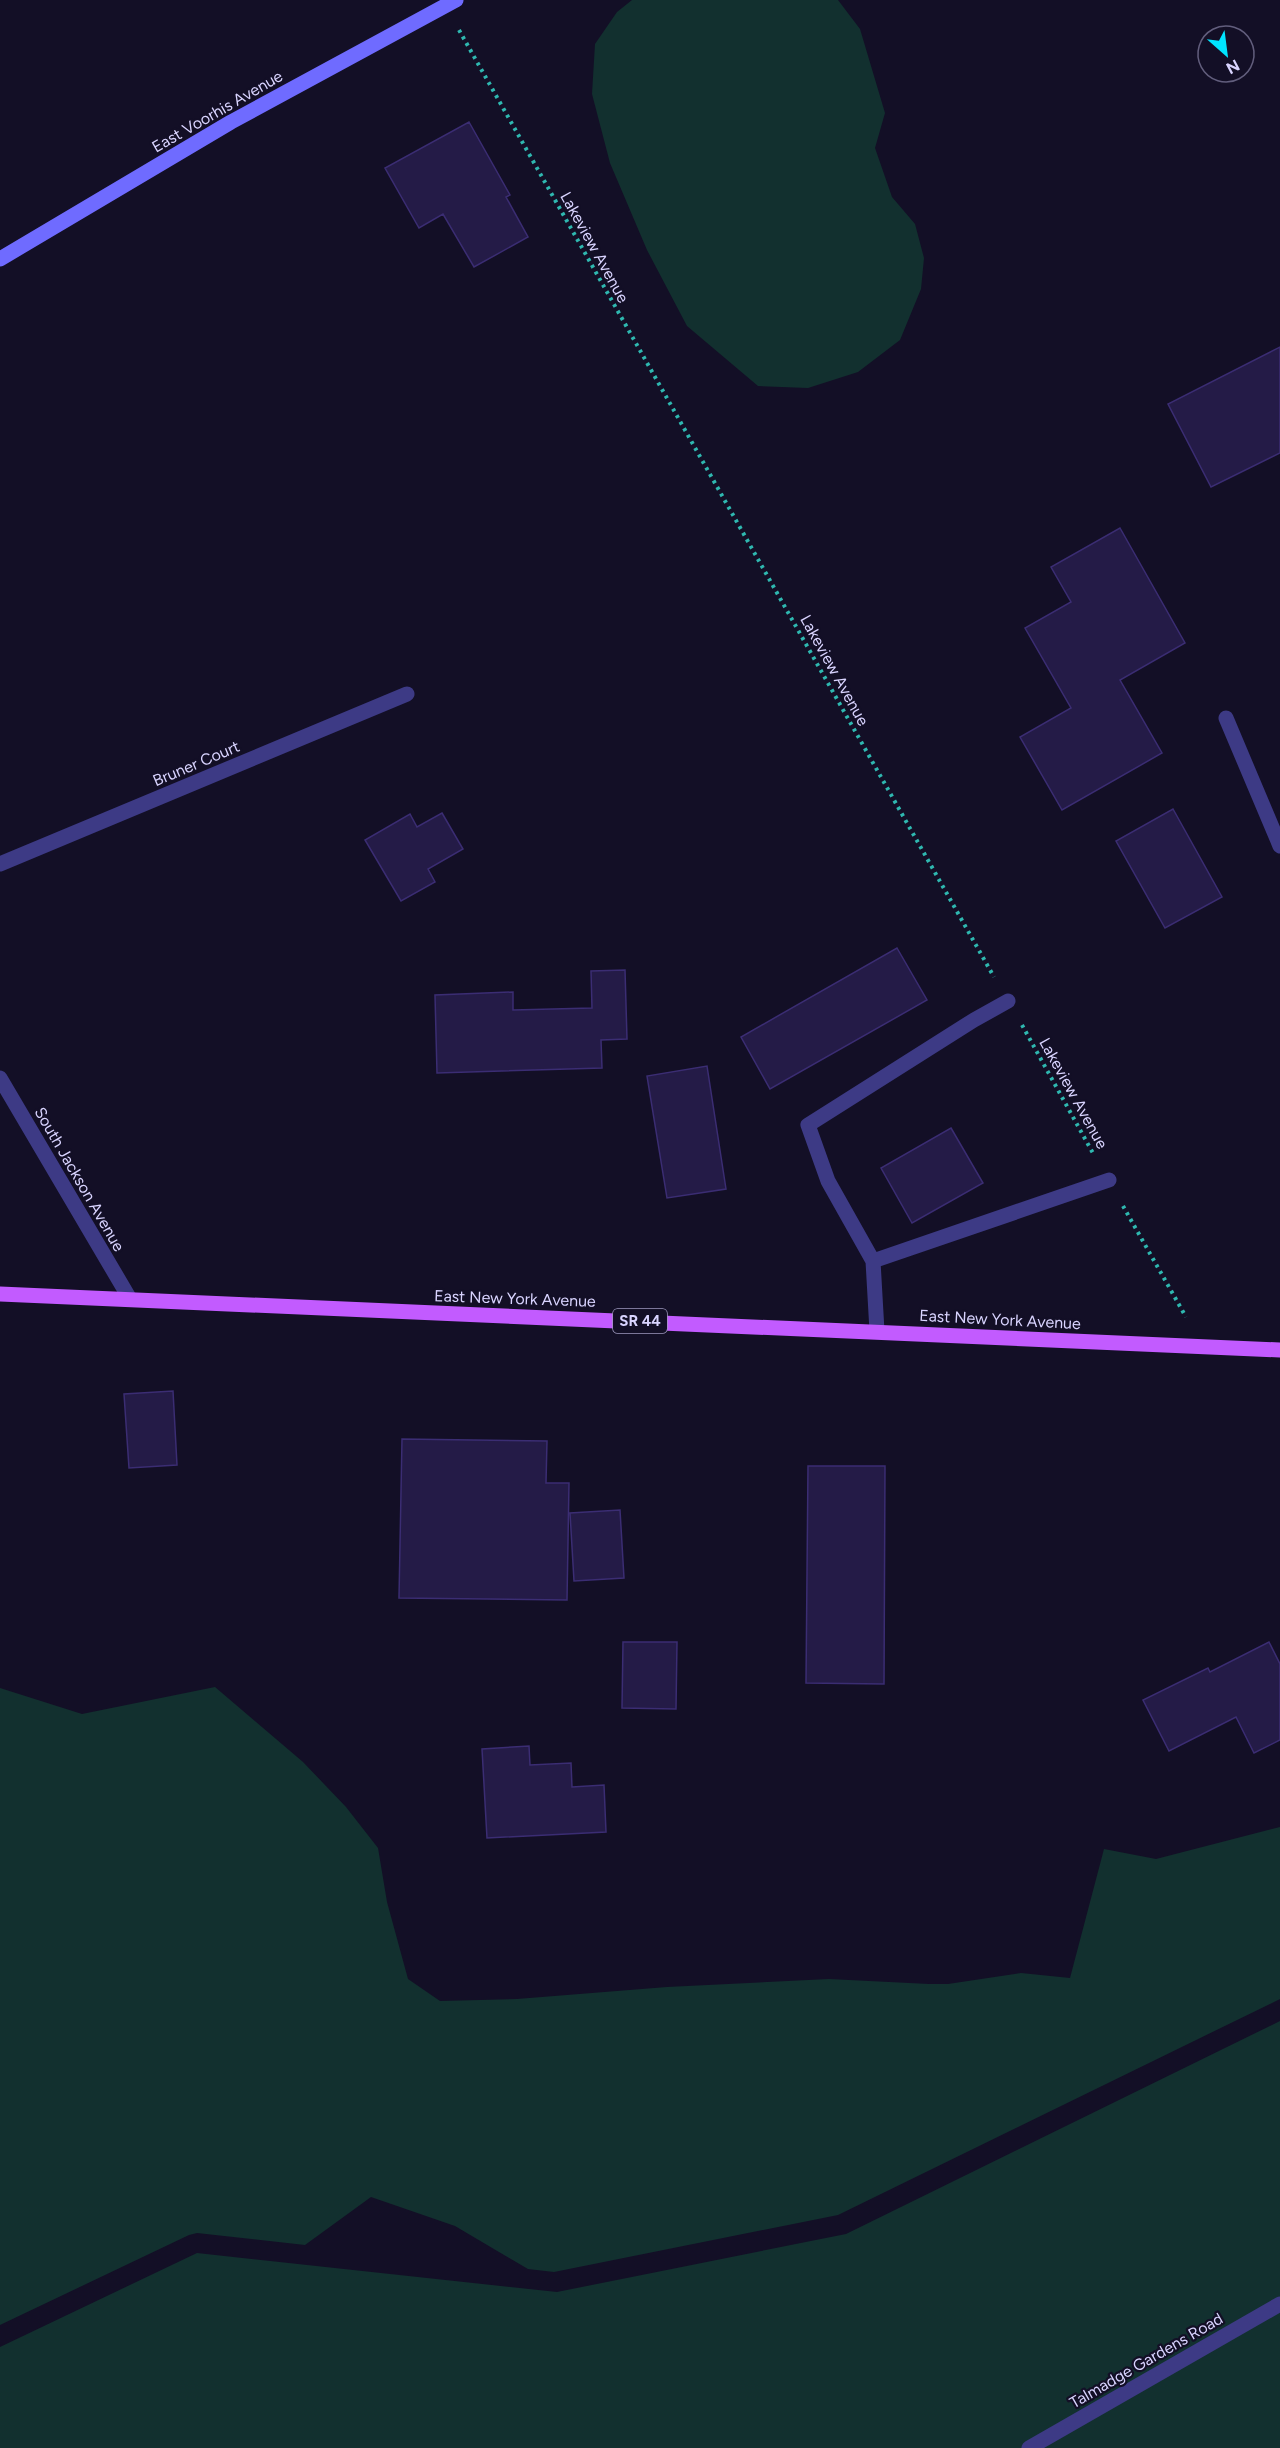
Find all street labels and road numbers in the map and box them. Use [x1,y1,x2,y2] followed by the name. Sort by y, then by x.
[149,66,286,157] street label: East Voorhis Avenue
[556,189,633,306] street label: Lakeview Avenue
[796,612,873,729] street label: Lakeview Avenue
[150,737,242,790] street label: Bruner Court
[1035,1035,1112,1152] street label: Lakeview Avenue
[30,1104,129,1255] street label: South Jackson Avenue
[434,1286,596,1311] street label: East New York Avenue
[919,1306,1081,1333] street label: East New York Avenue
[613,1309,667,1333] road number: SR 44
[1066,2309,1226,2412] street label: Talmadge Gardens Road

